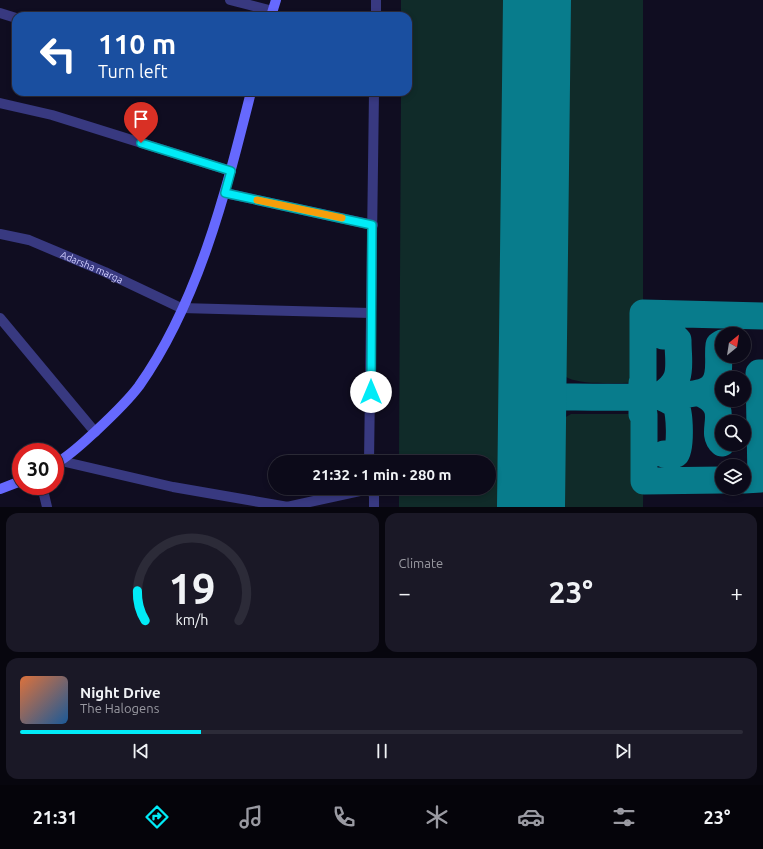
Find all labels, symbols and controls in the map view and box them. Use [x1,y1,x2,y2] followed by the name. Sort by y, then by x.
[32,28,84,80] icon: left
[98,28,176,59] text: 110 m
[98,61,168,81] text: Turn left
[124,102,158,143] pin
[130,108,152,130] icon: arrive
[59,249,125,286] street label: Adarsha marga
[715,327,751,363] north arrow
[715,327,751,495] map controls
[350,371,392,413] position arrow
[715,371,751,407] button: sound
[715,415,751,451] button: search
[12,443,64,495] speed limit sign: 30
[715,459,751,495] button: layers
[313,466,451,483] text: 21:32 · 1 min · 280 m
[399,556,443,570] text: Climate
[169,564,216,611] text: 19
[549,575,593,609] text: 23°
[399,580,411,605] text: −
[731,580,743,605] text: +
[176,611,209,627] text: km/h
[80,684,161,701] text: Night Drive
[80,701,159,715] text: The Halogens
[130,740,152,762] icon: previous
[371,740,393,762] icon: pause
[612,740,634,762] icon: next
[143,803,171,831] icon: directions
[237,803,265,831] icon: music
[330,803,358,831] icon: phone
[423,803,451,831] icon: climate
[517,803,545,831] icon: car
[610,803,638,831] icon: filters
[33,807,78,827] text: 21:31
[704,807,730,827] text: 23°

